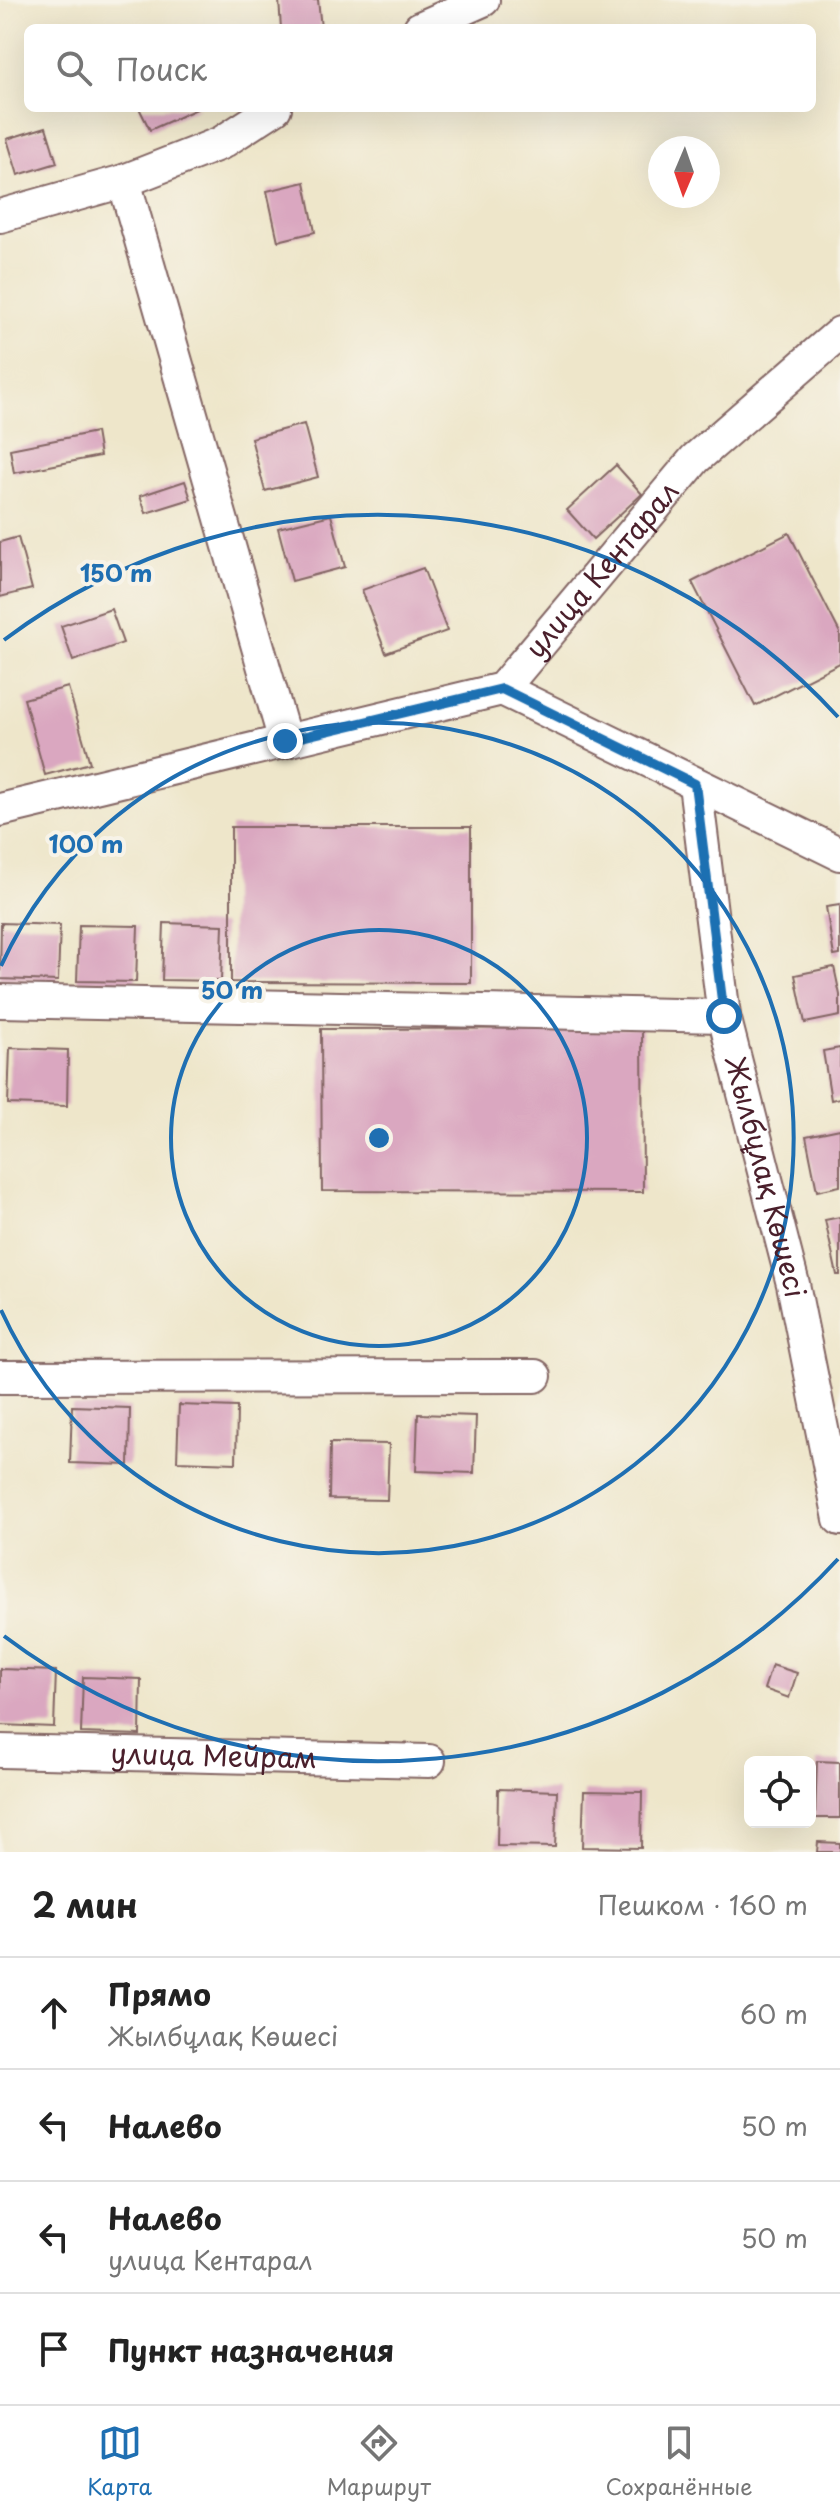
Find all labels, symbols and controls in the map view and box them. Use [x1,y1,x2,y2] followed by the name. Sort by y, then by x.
[24,24,816,112] search box
[52,46,96,90] icon: search
[116,46,207,91] text: Поиск
[648,136,720,208] north arrow
[514,471,688,667] street label: улица Кентарал
[80,554,152,590] text: 150 m
[267,723,303,759] route end
[49,825,123,861] text: 100 m
[201,971,263,1007] text: 50 m
[706,998,742,1034] route start
[715,1051,818,1301] street label: Жылбұлақ Көшесі
[365,1124,393,1152] centre of rings
[110,1731,318,1778] street label: улица Мейрам
[744,1756,816,1828] map controls
[744,1756,816,1828] button: locate
[32,1878,138,1930] text: 2 мин
[598,1885,808,1924] text: Пешком · 160 m
[108,1971,211,2016] text: Прямо
[32,1991,76,2035] icon: ahead
[740,1994,808,2033] text: 60 m
[108,2016,338,2055] text: Жылбұлақ Көшесі
[32,2103,76,2147] icon: left
[108,2103,222,2148] text: Налево
[741,2106,808,2145] text: 50 m
[108,2195,222,2240] text: Налево
[32,2215,76,2259] icon: left
[741,2218,808,2257] text: 50 m
[108,2240,312,2279] text: улица Кентарал
[32,2327,76,2371] icon: arrive
[108,2327,394,2372] text: Пункт назначения
[87,2421,152,2502] tab: Карта
[327,2421,431,2502] tab: Маршрут
[606,2421,753,2502] tab: Сохранённые

